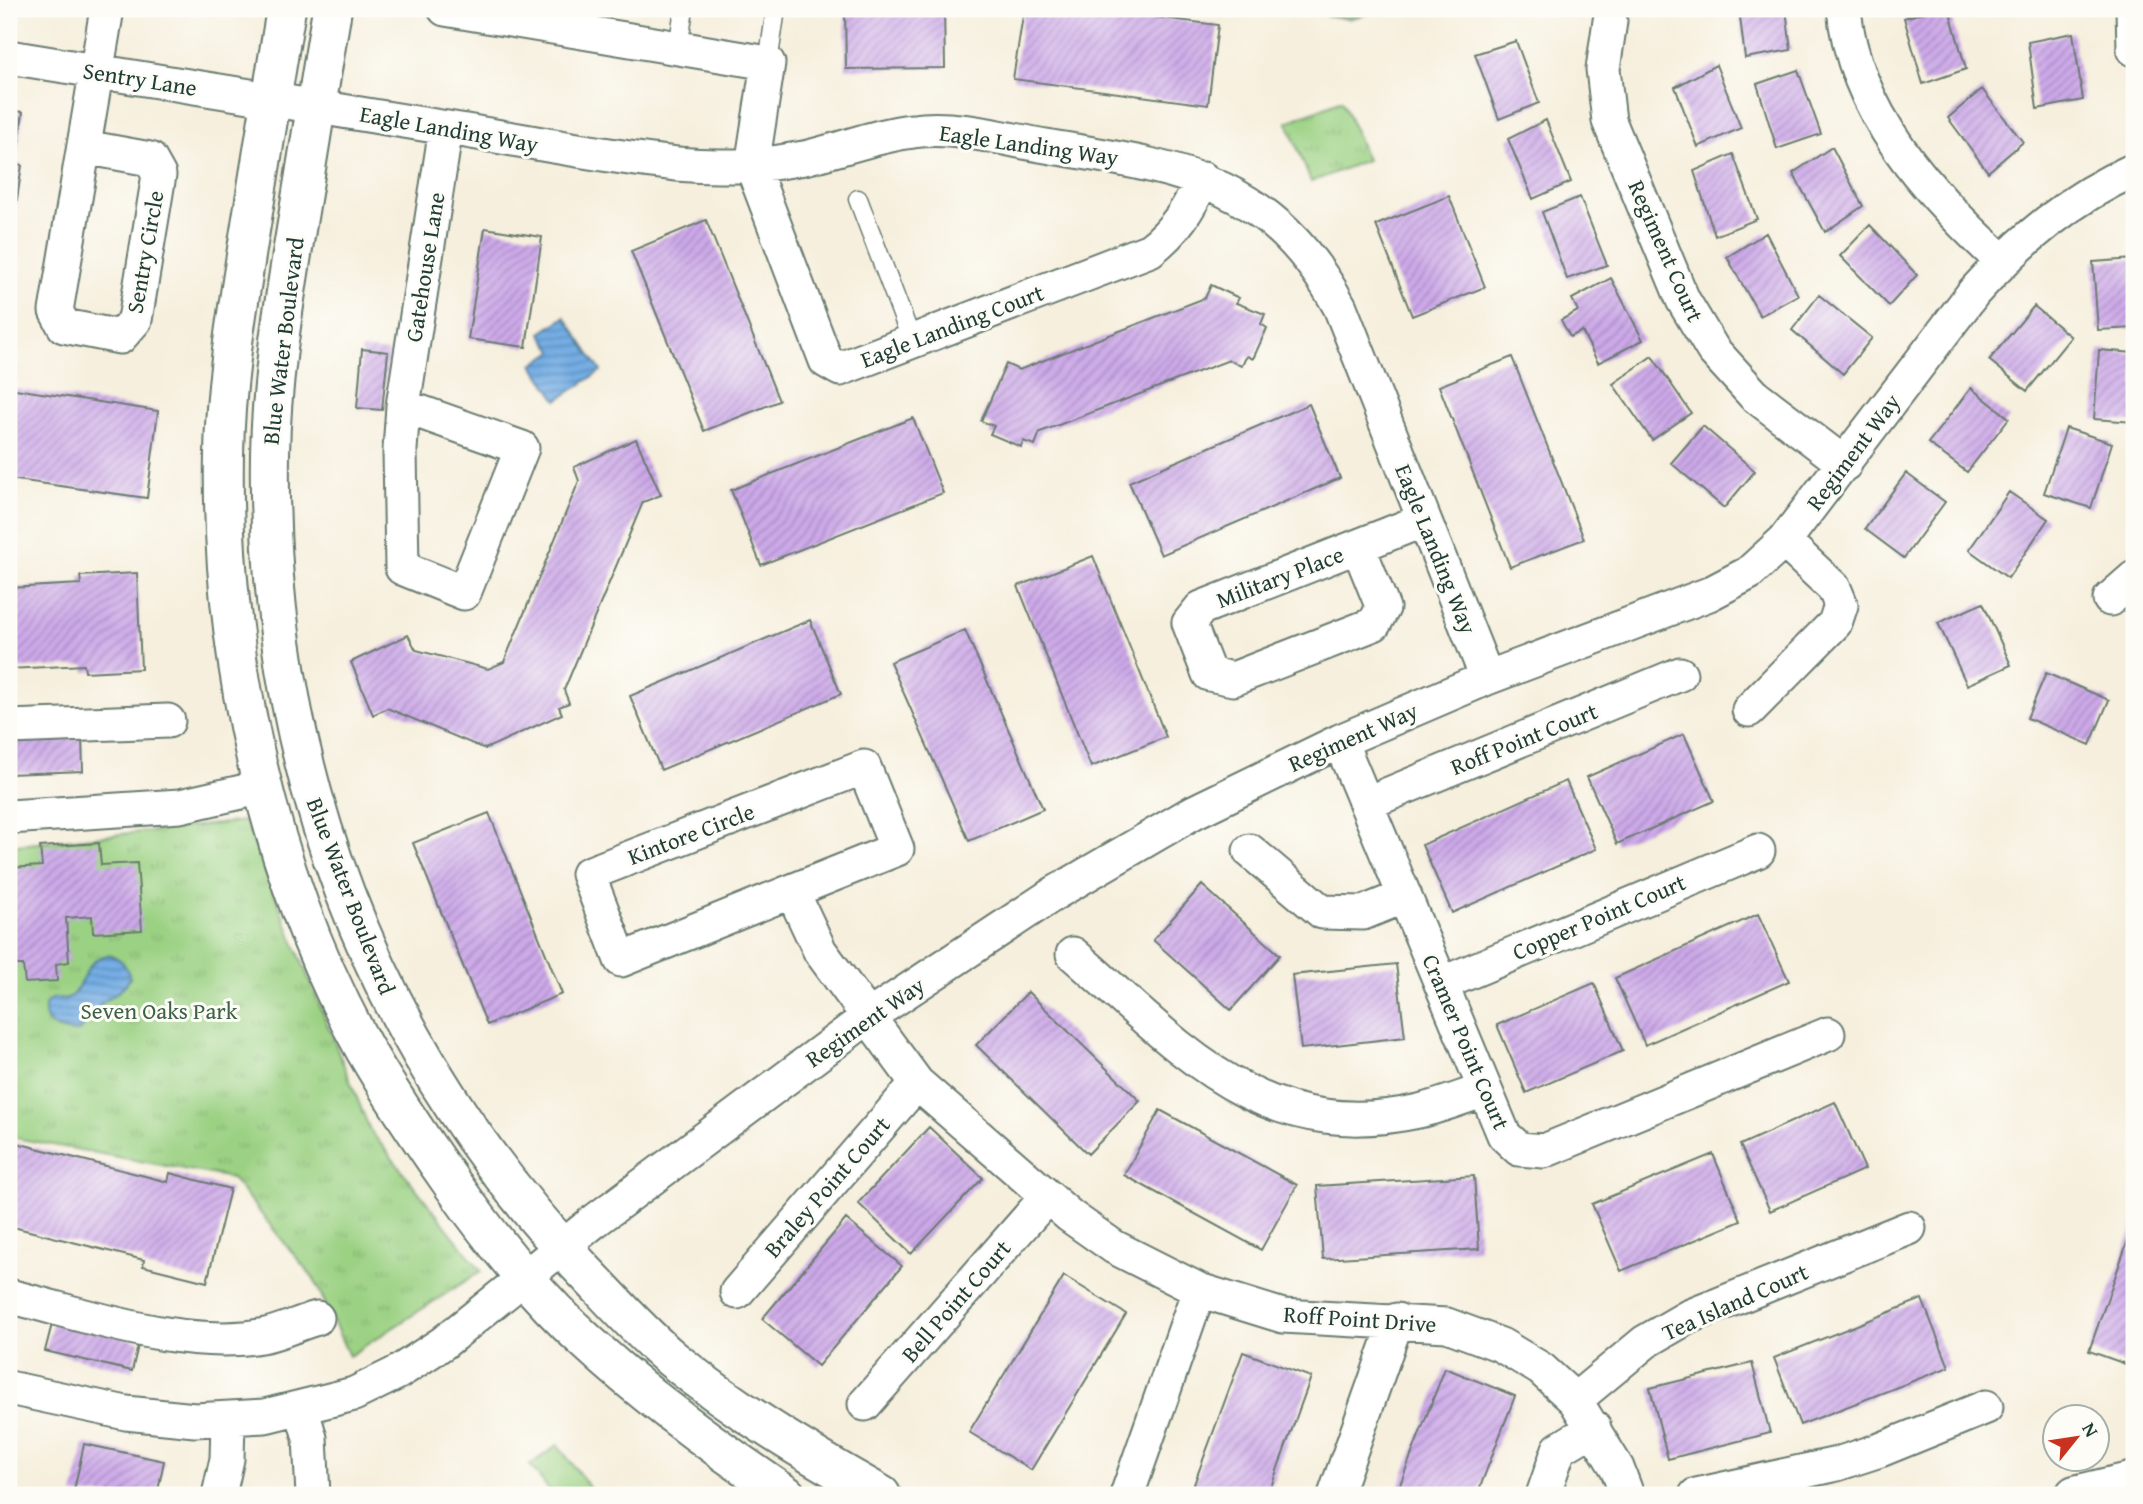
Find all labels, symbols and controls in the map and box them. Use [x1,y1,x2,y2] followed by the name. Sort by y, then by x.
[81,53,199,104] street label: Sentry Lane
[357,97,541,161] street label: Eagle Landing Way
[937,116,1121,173] street label: Eagle Landing Way
[1620,175,1712,327] street label: Regiment Court
[117,188,172,316] street label: Sentry Circle
[396,190,453,344] street label: Gatehouse Lane
[253,235,312,446] street label: Blue Water Boulevard
[855,275,1048,376] street label: Eagle Landing Court
[1798,386,1908,517] street label: Regiment Way
[1387,459,1486,639] street label: Eagle Landing Way
[1211,537,1348,616] street label: Military Place
[1283,693,1423,780] street label: Regiment Way
[1445,694,1602,783] street label: Roff Point Court
[299,793,405,1000] street label: Blue Water Boulevard
[623,794,759,873] street label: Kintore Circle
[1507,865,1691,968] street label: Copper Point Court
[1415,949,1518,1135] street label: Cramer Point Court
[798,968,931,1075] street label: Regiment Way
[81,994,238,1027] park label: Seven Oaks Park
[756,1109,897,1265] street label: Braley Point Court
[893,1232,1018,1369] street label: Bell Point Court
[1656,1255,1813,1349] street label: Tea Island Court
[1283,1297,1438,1340] street label: Roff Point Drive
[2042,1402,2112,1472] north arrow
[2075,1417,2106,1442] text: N

